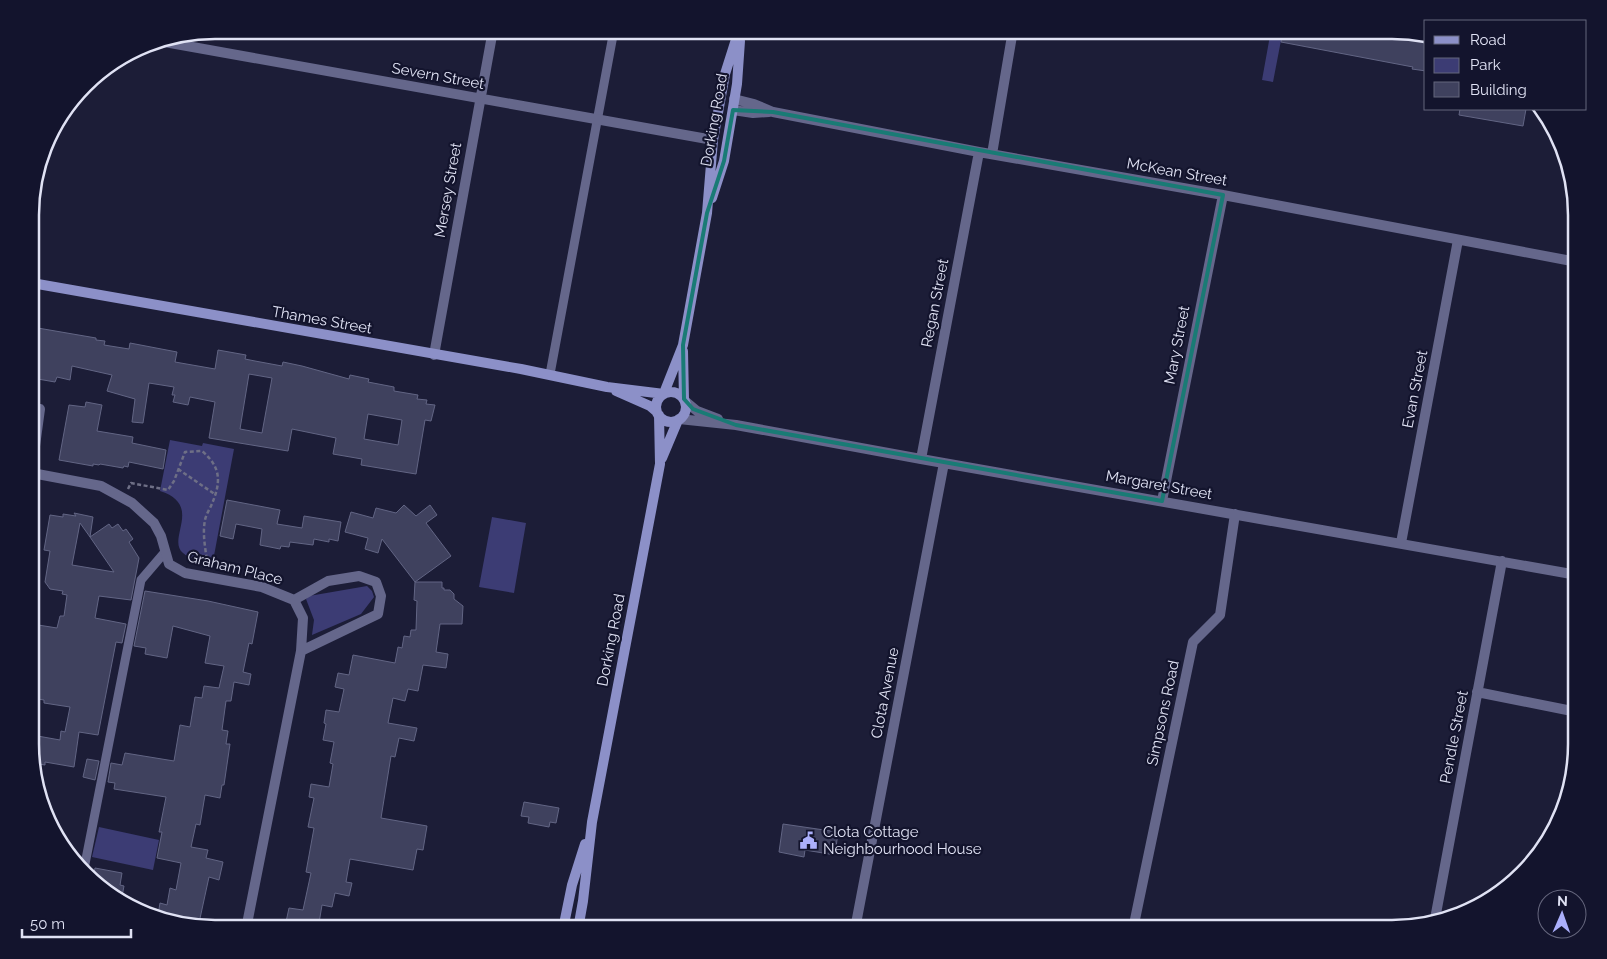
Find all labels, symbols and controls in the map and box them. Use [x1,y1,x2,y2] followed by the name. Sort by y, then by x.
[1424,20,1587,110] legend
[1470,31,1506,49] text: Road
[1470,56,1501,74] text: Park
[390,59,486,93] street label: Severn Street
[697,72,731,168] street label: Dorking Road
[1470,81,1527,99] text: Building
[431,141,465,239] street label: Mersey Street
[1125,154,1229,190] street label: McKean Street
[918,257,952,349] street label: Regan Street
[271,302,373,338] street label: Thames Street
[1161,304,1193,386] street label: Mary Street
[1399,349,1431,429] street label: Evan Street
[1104,467,1214,503] street label: Margaret Street
[186,548,285,589] street label: Graham Place
[593,592,629,688] street label: Dorking Road
[867,646,903,740] street label: Clota Avenue
[1143,659,1183,767] street label: Simpsons Road
[1436,689,1472,785] street label: Pendle Street
[823,823,982,858] place label: Clota Cottage Neighbourhood House
[799,831,819,851] public building icon: Clota Cottage Neighbourhood House
[1537,889,1587,939] north arrow
[1557,893,1568,909] text: N
[22,906,131,938] scale bar
[30,915,65,933] text: 50 m

